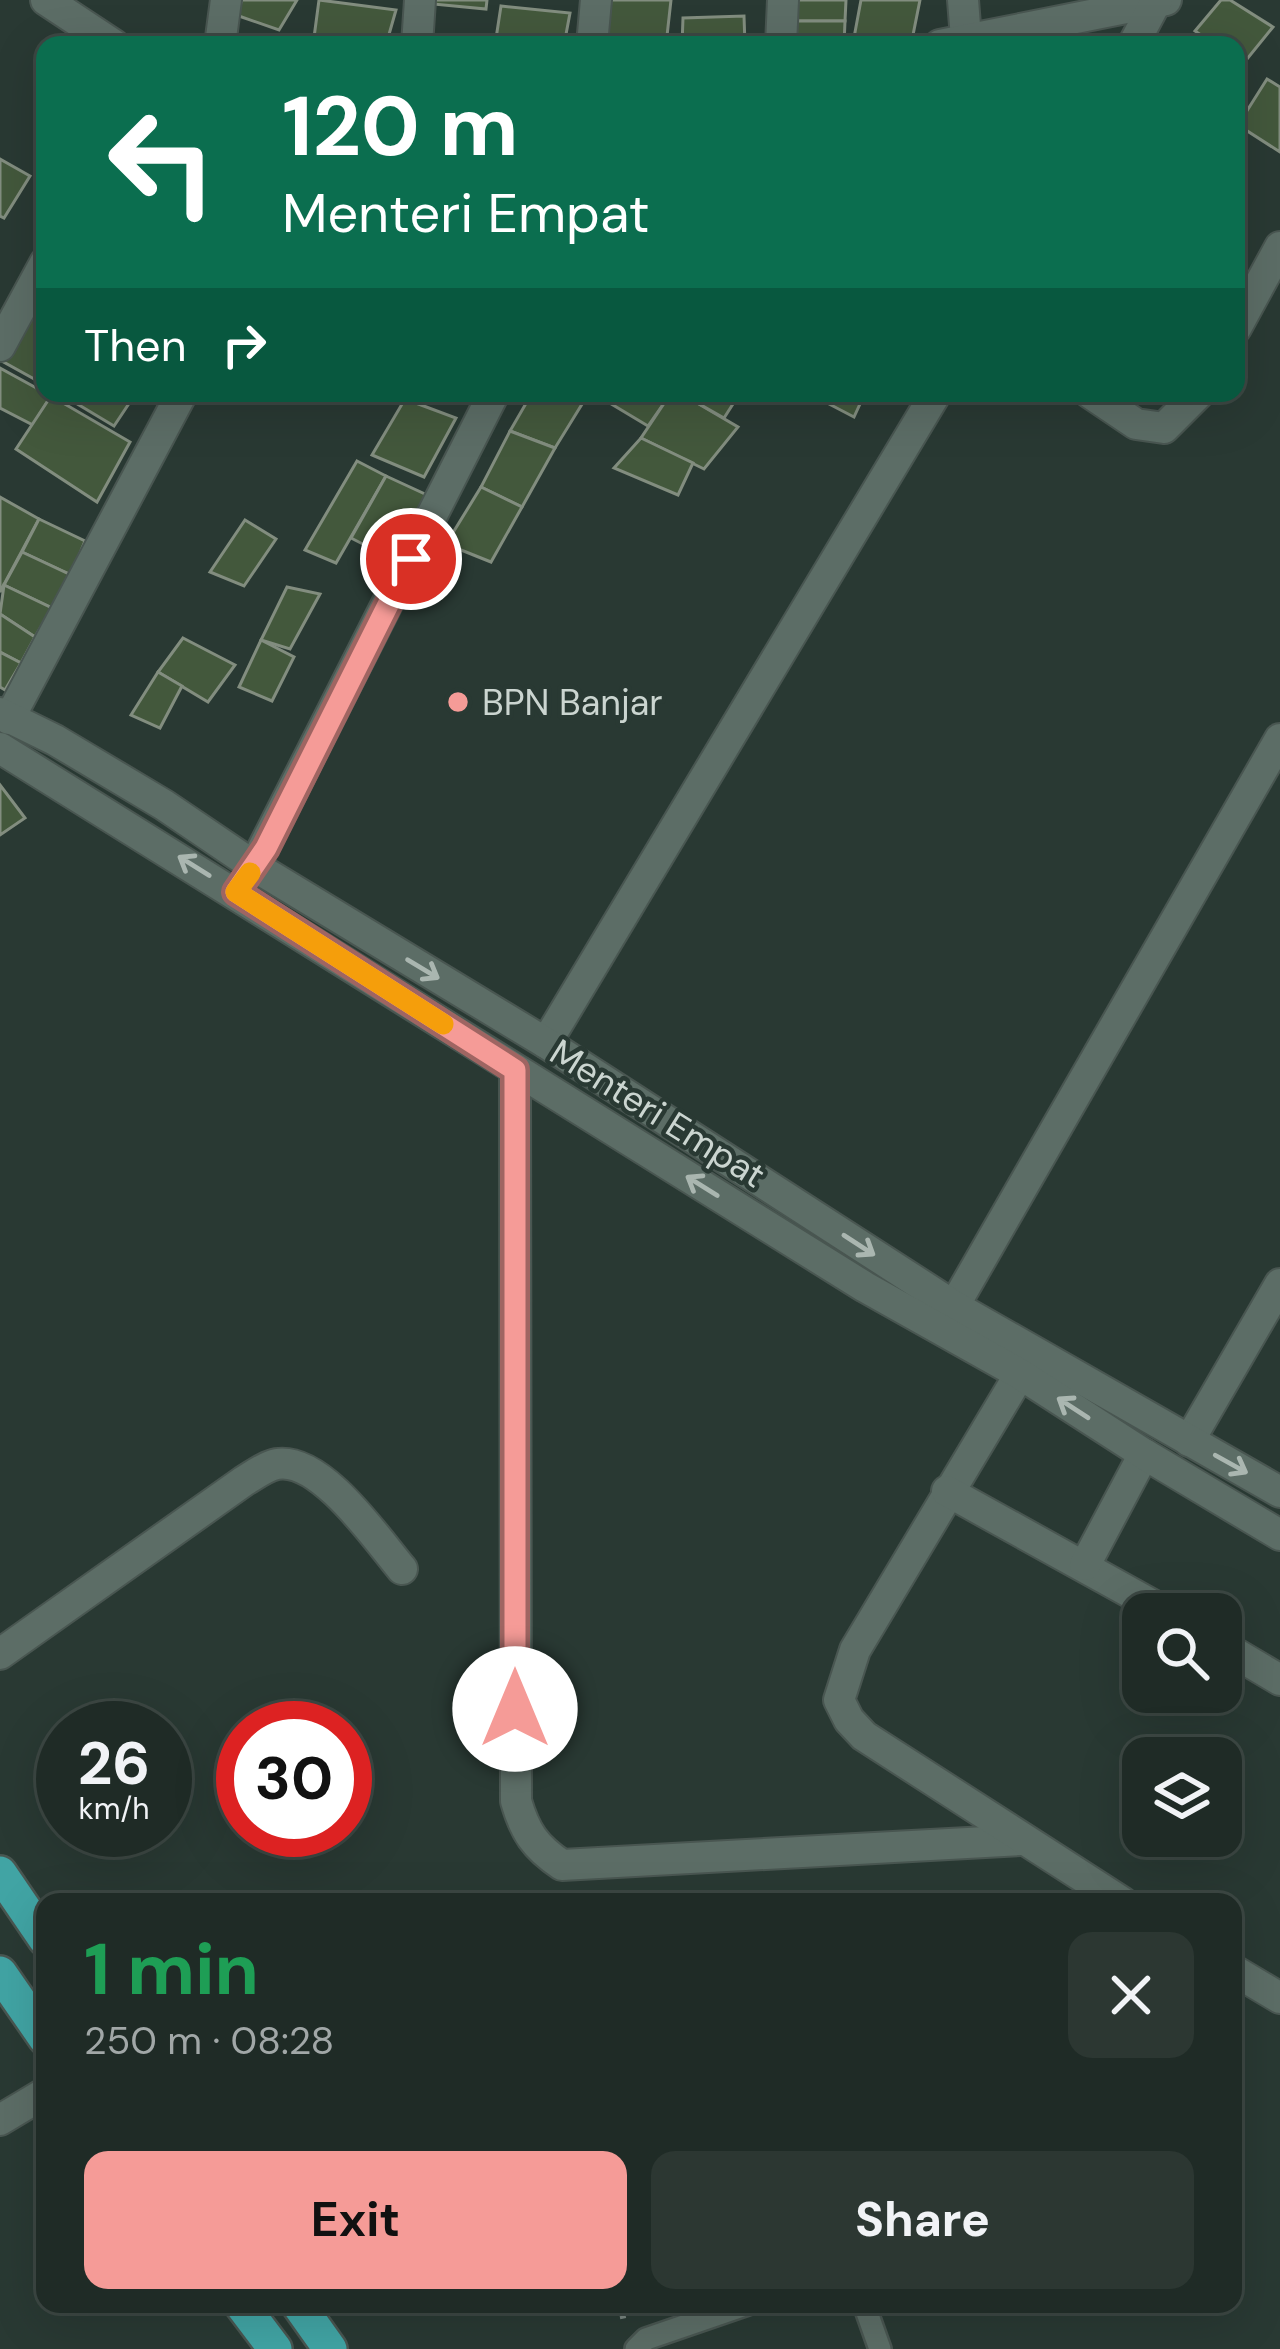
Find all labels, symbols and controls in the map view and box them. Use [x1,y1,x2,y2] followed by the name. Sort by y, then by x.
[282,72,519,181] text: 120 m
[84,84,240,240] icon: left
[282,178,650,249] text: Menteri Empat
[211,312,277,378] icon: right
[84,316,187,375] text: Then
[360,508,462,610] pin
[378,526,444,592] icon: arrive
[482,679,663,726] place label: BPN Banjar
[445,689,471,715] marker: BPN Banjar
[178,854,212,879] one-way arrow
[406,957,440,981] one-way arrow
[541,1029,774,1198] street label: Menteri Empat
[686,1174,720,1198] one-way arrow
[842,1232,876,1257] one-way arrow
[1056,1396,1090,1420] one-way arrow
[1213,1453,1248,1477] one-way arrow
[1122,1593,1242,1857] map controls
[1122,1593,1242,1713] button: search
[452,1646,578,1772] position arrow
[216,1701,372,1857] speed limit sign: 30
[78,1724,150,1803] text: 26
[1122,1737,1242,1857] button: layers
[79,1789,149,1828] text: km/h
[84,1923,259,2016] text: 1 min
[1068,1932,1194,2058] button: close
[84,2015,334,2066] text: 250 m · 08:28
[84,2151,627,2289] button: Exit
[651,2151,1194,2289] button: Share

